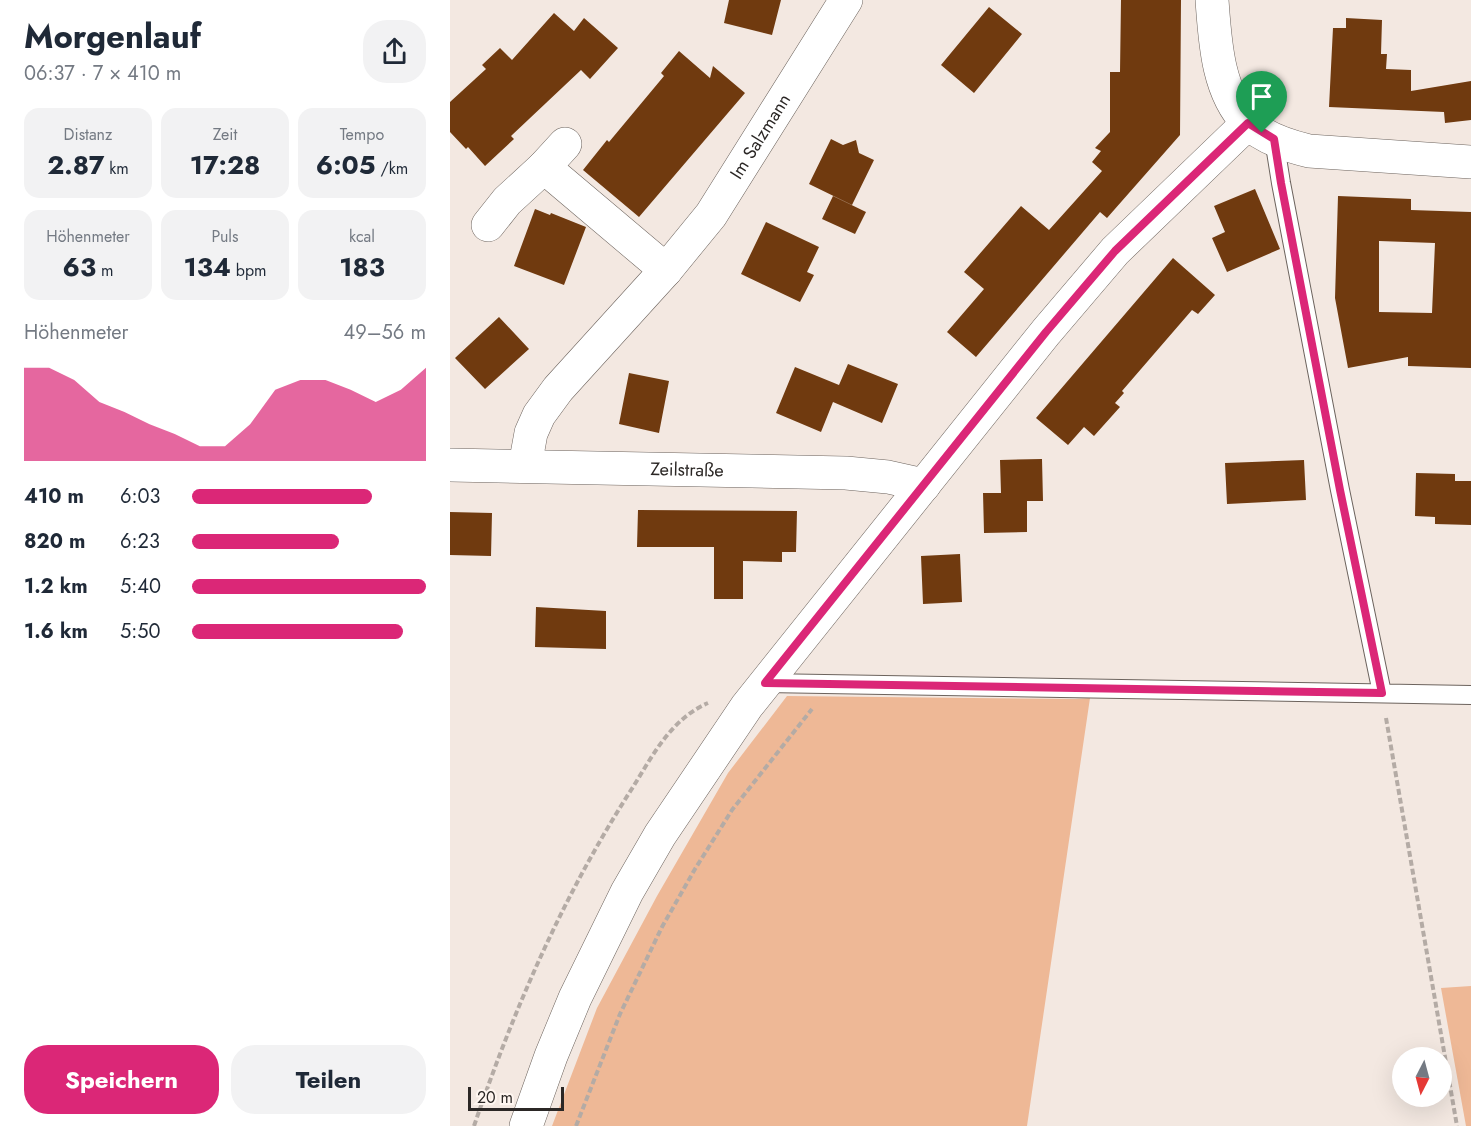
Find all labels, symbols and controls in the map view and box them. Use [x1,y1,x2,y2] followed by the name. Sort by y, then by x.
[24,13,201,60] text: Morgenlauf
[363,20,426,83] button: share
[24,59,181,88] text: 06:37 · 7 × 410 m
[1236,71,1287,133] pin
[1245,80,1278,113] icon: arrive
[724,89,797,184] street label: Im Salzmann
[64,123,112,146] text: Distanz
[213,123,237,146] text: Zeit
[340,123,384,146] text: Tempo
[47,146,104,184] text: 2.87
[190,146,260,184] text: 17:28
[316,146,376,184] text: 6:05
[104,157,129,180] text: km
[376,157,408,180] text: /km
[46,225,130,248] text: Höhenmeter
[212,225,238,248] text: Puls
[349,225,375,248] text: kcal
[63,248,96,286] text: 63
[183,248,231,286] text: 134
[339,248,385,286] text: 183
[96,259,113,282] text: m
[231,259,267,282] text: bpm
[24,318,128,347] text: Höhenmeter
[344,318,426,347] text: 49–56 m
[650,456,724,484] street label: Zeilstraße
[24,482,84,511] text: 410 m
[120,482,160,511] text: 6:03
[24,527,85,556] text: 820 m
[120,527,160,556] text: 6:23
[24,572,88,601] text: 1.2 km
[120,572,161,601] text: 5:40
[24,617,88,646] text: 1.6 km
[120,617,161,646] text: 5:50
[24,1045,219,1114] button: Speichern
[231,1045,426,1114] button: Teilen
[1392,1047,1452,1107] north arrow
[1392,1047,1452,1107] map controls
[468,1084,564,1112] scale bar
[477,1086,513,1109] text: 20 m

